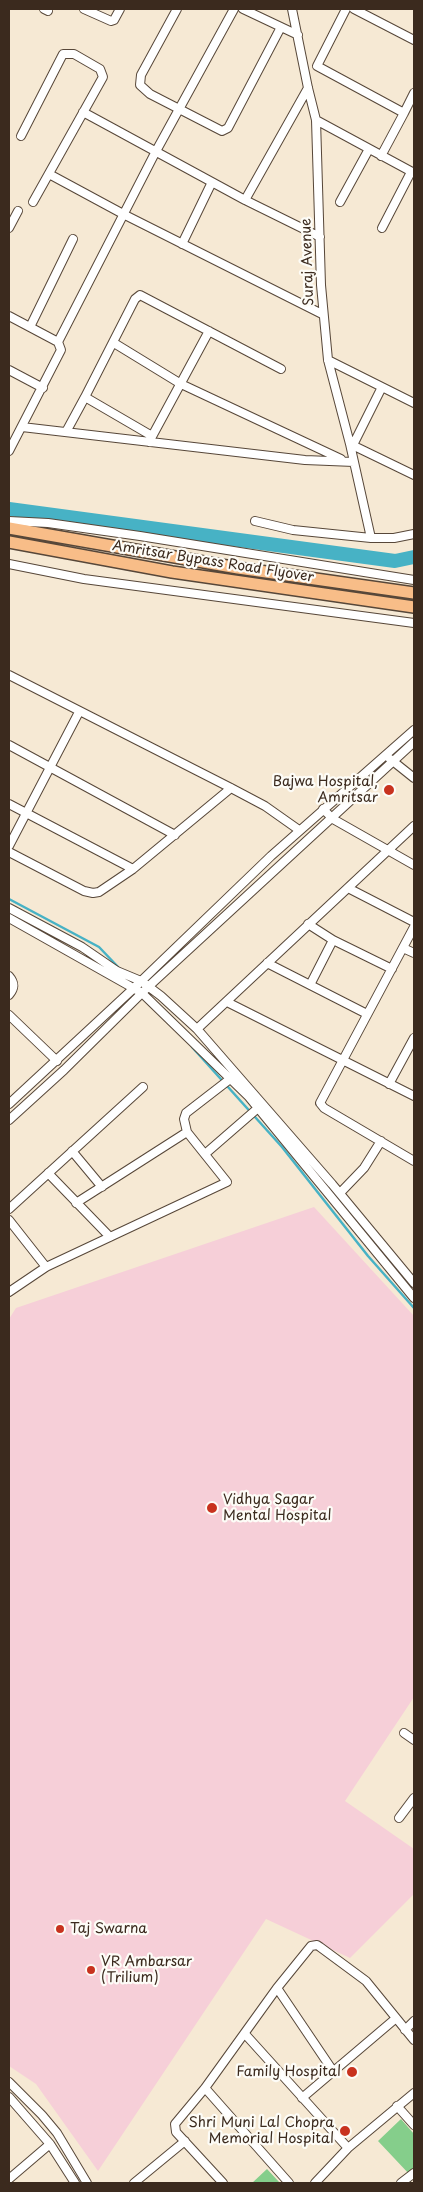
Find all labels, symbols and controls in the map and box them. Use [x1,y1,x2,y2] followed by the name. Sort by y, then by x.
[298,218,318,306] street label: Suraj Avenue
[111,538,315,586] street label: Amritsar Bypass Road Flyover
[273,774,378,806] place label: Bajwa Hospital, Amritsar
[382,783,396,797] marker: Bajwa Hospital, Amritsar
[223,1492,331,1524] place label: Vidhya Sagar Mental Hospital
[205,1501,219,1515] marker: Vidhya Sagar Mental Hospital
[70,1921,147,1937] place label: Taj Swarna
[54,1923,66,1935] marker: Taj Swarna
[101,1954,192,1986] place label: VR Ambarsar (Trilium)
[85,1964,97,1976] marker: VR Ambarsar (Trilium)
[236,2064,341,2080] place label: Family Hospital
[345,2065,359,2079] marker: Family Hospital
[189,2115,334,2148] place label: Shri Muni Lal Chopra Memorial Hospital
[338,2124,352,2138] marker: Shri Muni Lal Chopra Memorial Hospital

